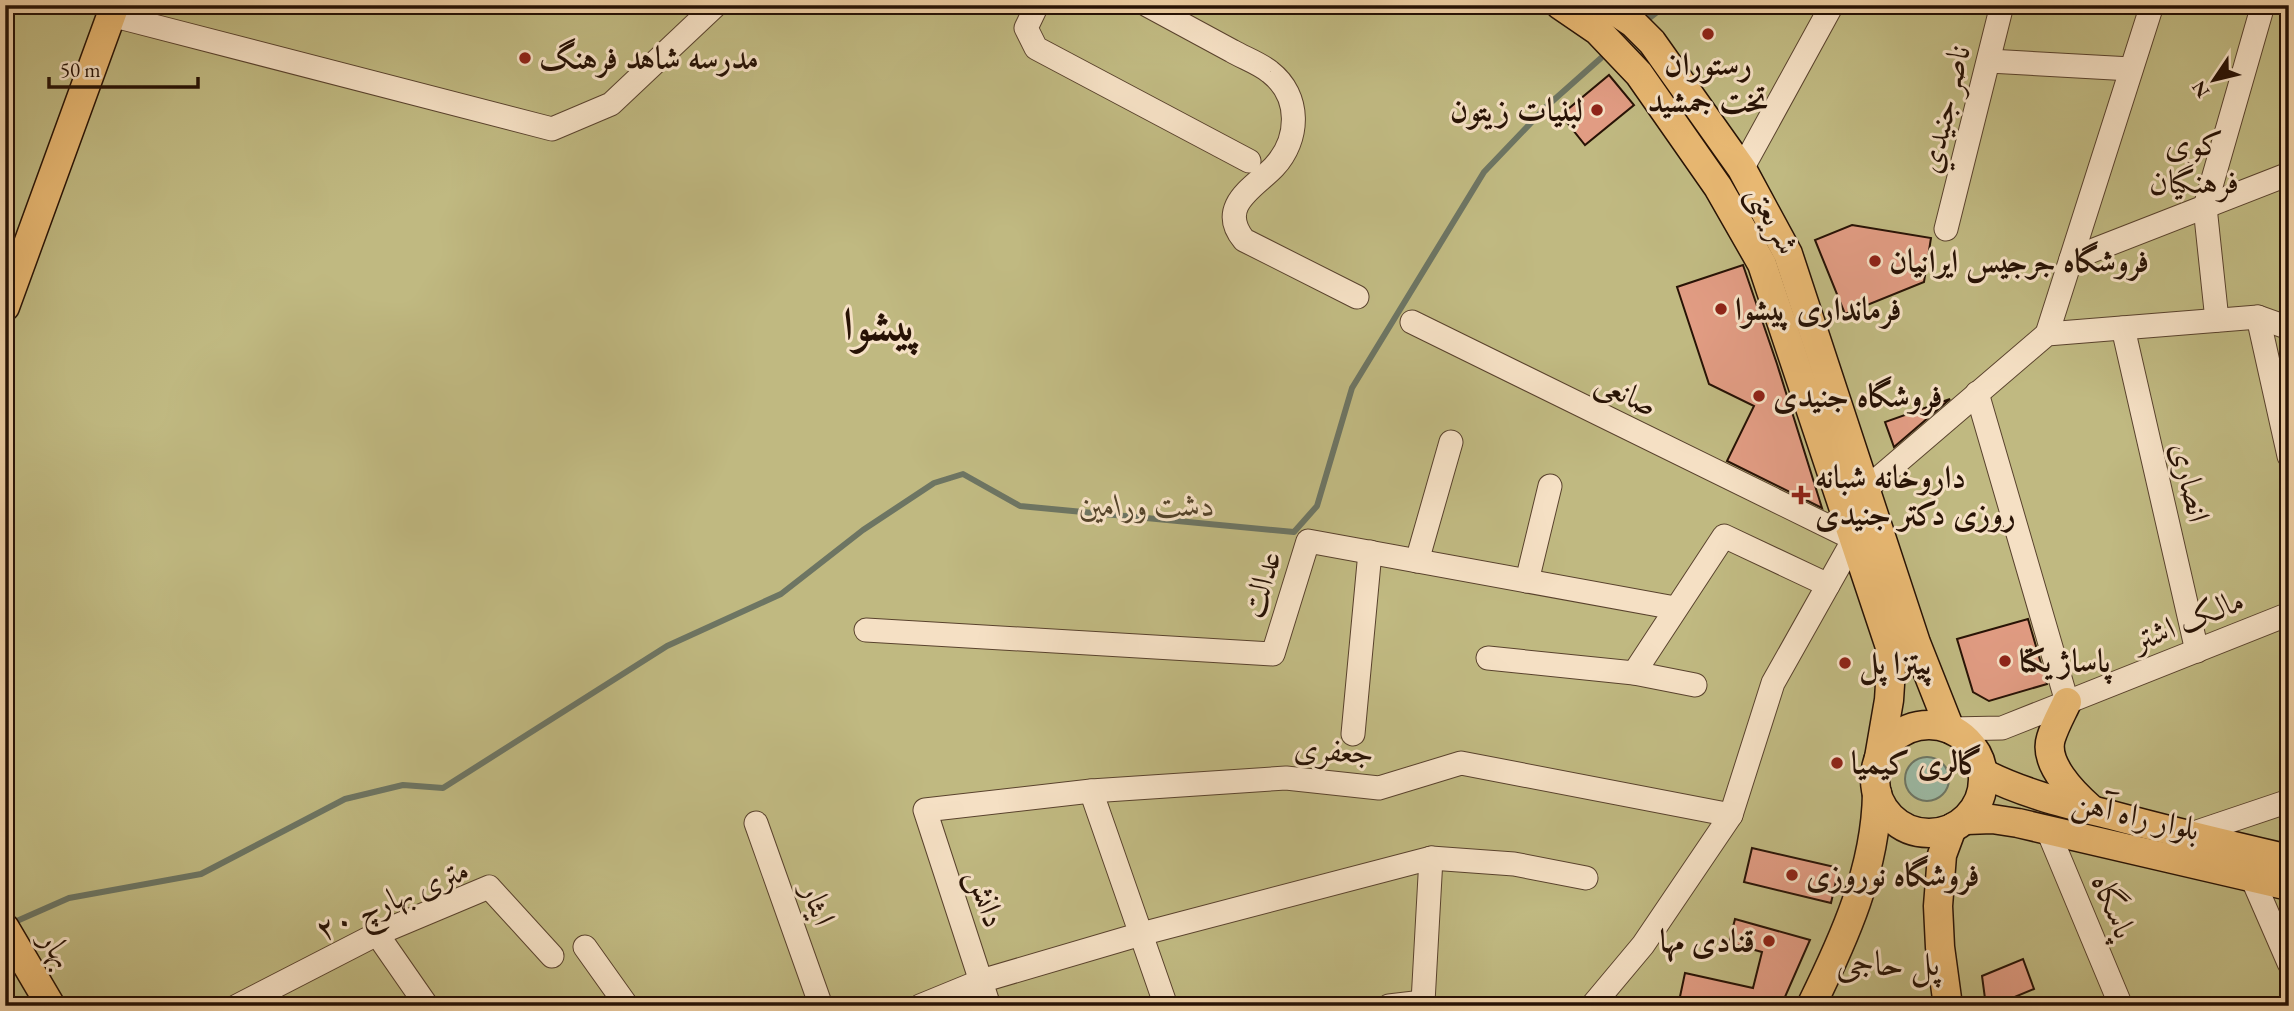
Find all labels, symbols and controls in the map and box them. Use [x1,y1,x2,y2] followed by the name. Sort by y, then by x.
[1700,26,1716,42] marker: رستوران تخت جمشید
[539,37,759,79] place label: مدرسه شاهد فرهنگ
[1908,41,1984,178] street label: ناصر جنيدي
[1648,43,1768,122] place label: رستوران تخت جمشید
[49,46,198,90] scale bar
[2178,46,2248,116] north arrow
[517,50,533,66] marker: مدرسه شاهد فرهنگ
[60,56,101,83] text: 50 m
[2185,75,2215,103] text: N
[1450,89,1583,131] place label: لبنیات زیتون
[1589,102,1605,118] marker: لبنیات زیتون
[2149,122,2239,203] district label: کوی فرهنگیان
[1736,177,1810,262] street label: شریعتی
[1889,240,2149,284] place label: فروشگاه جرجیس ایرانیان
[1867,253,1883,269] marker: فروشگاه جرجیس ایرانیان
[1735,288,1902,331] place label: فرمانداری پیشوا
[843,294,921,356] district label: پیشوا
[1713,301,1729,317] marker: فرمانداری پیشوا
[1589,360,1665,426] street label: صانعی
[1773,375,1943,417] place label: فروشگاه جنیدی
[1751,388,1767,404] marker: فروشگاه جنیدی
[2161,438,2221,526] street label: انصاری
[1815,456,2016,535] place label: داروخانه شبانه روزی دکتر جنیدی
[1079,484,1215,526] park label: دشت ورامین
[1793,487,1809,503] marker: داروخانه شبانه روزی دکتر جنیدی
[1231,545,1291,623] street label: عدالت
[2123,579,2250,662] street label: مالک اشتر
[2019,640,2112,685] place label: پاساژ یکتا
[1859,642,1933,687] place label: پیتزا پل
[1997,653,2013,669] marker: پاساژ یکتا
[1837,655,1853,671] marker: پیتزا پل
[1293,726,1375,774] street label: جعفری
[1851,742,1983,784] place label: گالری کیمیا
[1829,755,1845,771] marker: گالری کیمیا
[2068,780,2204,851] street label: بلوار راه آهن
[309,848,478,957] street label: ۲۰ متری بهارچ
[1806,854,1980,896] place label: فروشگاه نوروزی
[957,863,1016,933] street label: دانش
[1784,867,1800,883] marker: فروشگاه نوروزی
[2080,867,2147,947] street label: پاسگاه
[791,874,846,931] street label: ایثار
[29,920,86,976] street label: بهار
[1660,920,1755,963] place label: قنادی مها
[1761,933,1777,949] marker: قنادی مها
[1836,940,1942,988] district label: پل حاجی

